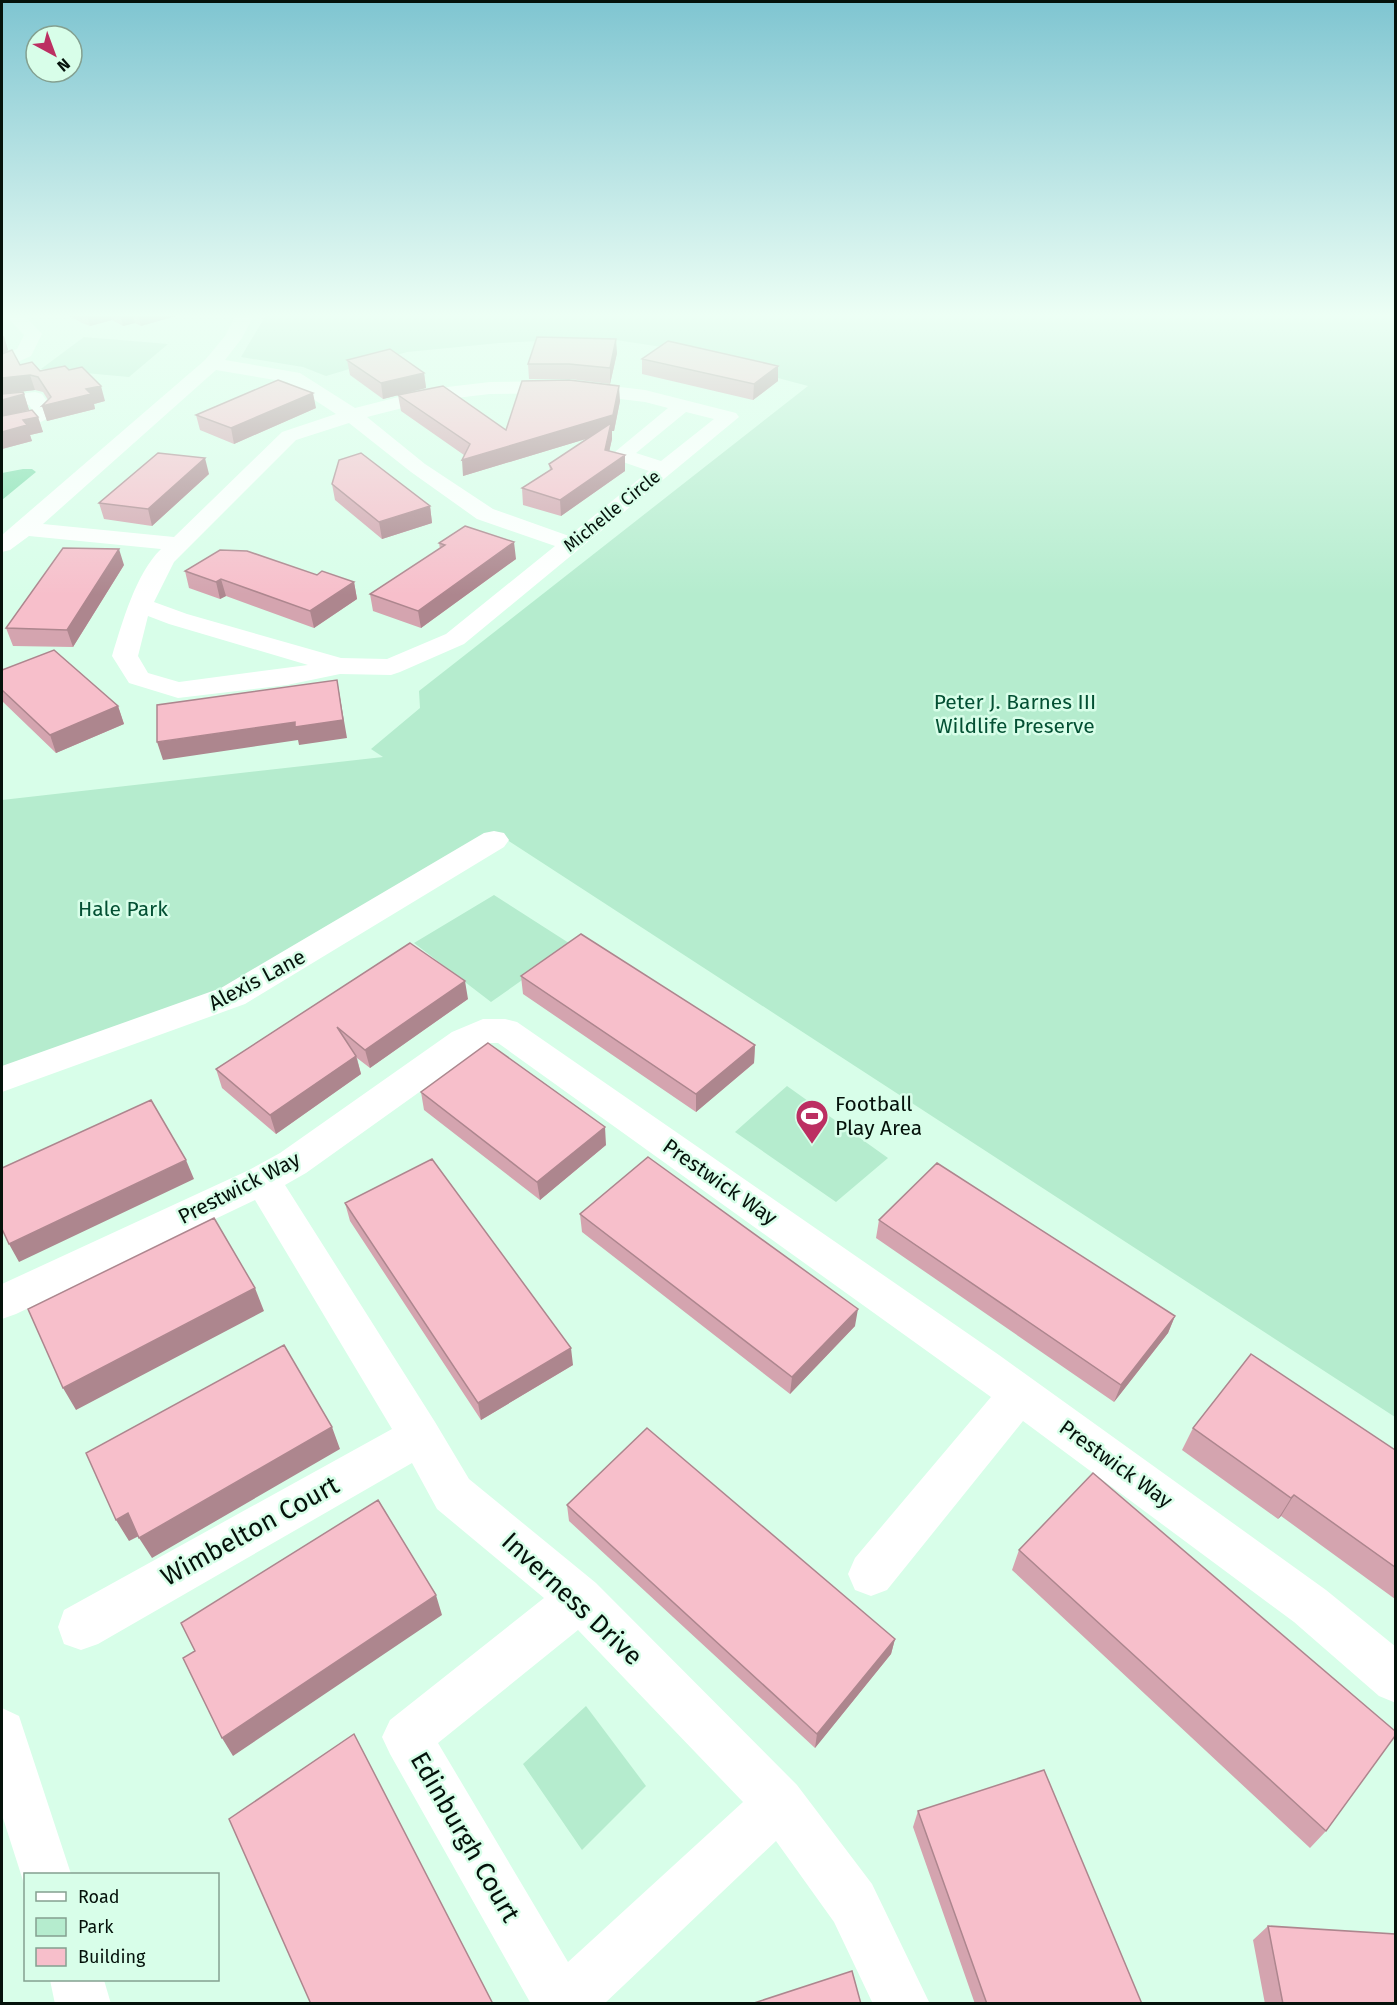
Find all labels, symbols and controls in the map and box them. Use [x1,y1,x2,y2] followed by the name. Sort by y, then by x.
[24,24,84,84] north arrow
[53,54,74,76] text: N
[559,465,665,557] street label: Michelle Circle
[934,689,1096,739] park label: Peter J. Barnes III Wildlife Preserve
[78,896,168,922] park label: Hale Park
[204,944,310,1016] street label: Alexis Lane
[835,1091,922,1141] place label: Football Play Area
[794,1098,830,1145] sports icon: Football Play Area
[658,1133,783,1231] street label: Prestwick Way
[174,1146,305,1230] street label: Prestwick Way
[1054,1414,1178,1514] street label: Prestwick Way
[156,1469,345,1593] street label: Wimbelton Court
[495,1526,649,1672] street label: Inverness Drive
[404,1746,527,1928] street label: Edinburgh Court
[24,1873,219,1981] legend
[78,1886,120,1908] text: Road
[78,1916,114,1938] text: Park
[78,1946,146,1968] text: Building

